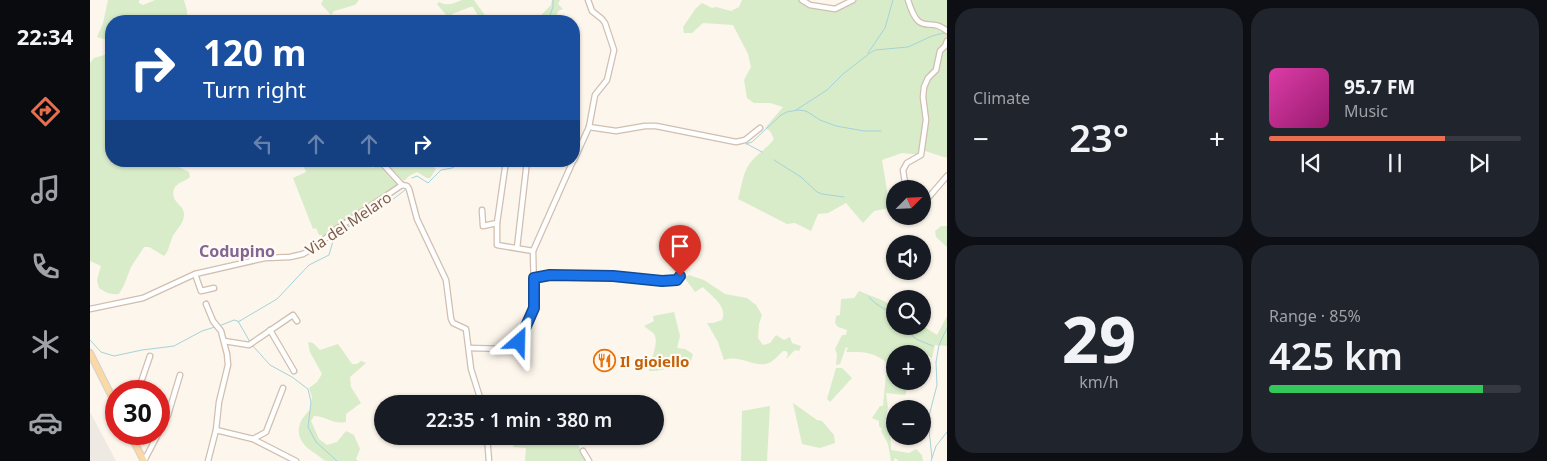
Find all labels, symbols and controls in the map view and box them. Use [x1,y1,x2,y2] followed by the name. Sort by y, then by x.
[17,21,73,51] text: 22:34
[203,29,306,76] text: 120 m
[120,35,185,100] icon: right
[203,74,306,104] text: Turn right
[1344,74,1415,100] text: 95.7 FM
[973,87,1030,109] text: Climate
[28,94,63,129] icon: directions
[1344,100,1388,122] text: Music
[1069,111,1129,163] text: 23°
[973,119,989,157] text: −
[1209,119,1225,157] text: +
[249,130,277,158] icon: left
[302,130,330,158] icon: ahead
[355,130,383,158] icon: ahead
[408,130,436,158] icon: right
[1297,149,1325,177] icon: previous
[1381,149,1409,177] icon: pause
[1465,149,1493,177] icon: next
[28,172,63,207] icon: music
[886,180,931,225] north arrow
[886,180,931,445] map controls
[301,187,395,259] street label: Via del Melaro
[659,225,701,276] pin
[666,232,694,260] icon: arrive
[886,235,931,280] button: sound
[199,240,275,262] district label: Codupino
[28,249,63,284] icon: phone
[886,290,931,335] button: search
[1062,294,1136,382] text: 29
[1269,305,1361,327] text: Range · 85%
[492,315,544,367] position arrow
[28,327,63,362] icon: climate
[1269,329,1403,381] text: 425 km
[886,345,931,390] button: +
[592,349,616,373] restaurant icon: Il gioiello
[620,351,689,371] place label: Il gioiello
[1079,371,1119,393] text: km/h
[105,380,170,445] speed limit sign: 30
[886,400,931,445] button: −
[28,405,63,440] icon: car
[426,407,612,433] text: 22:35 · 1 min · 380 m

